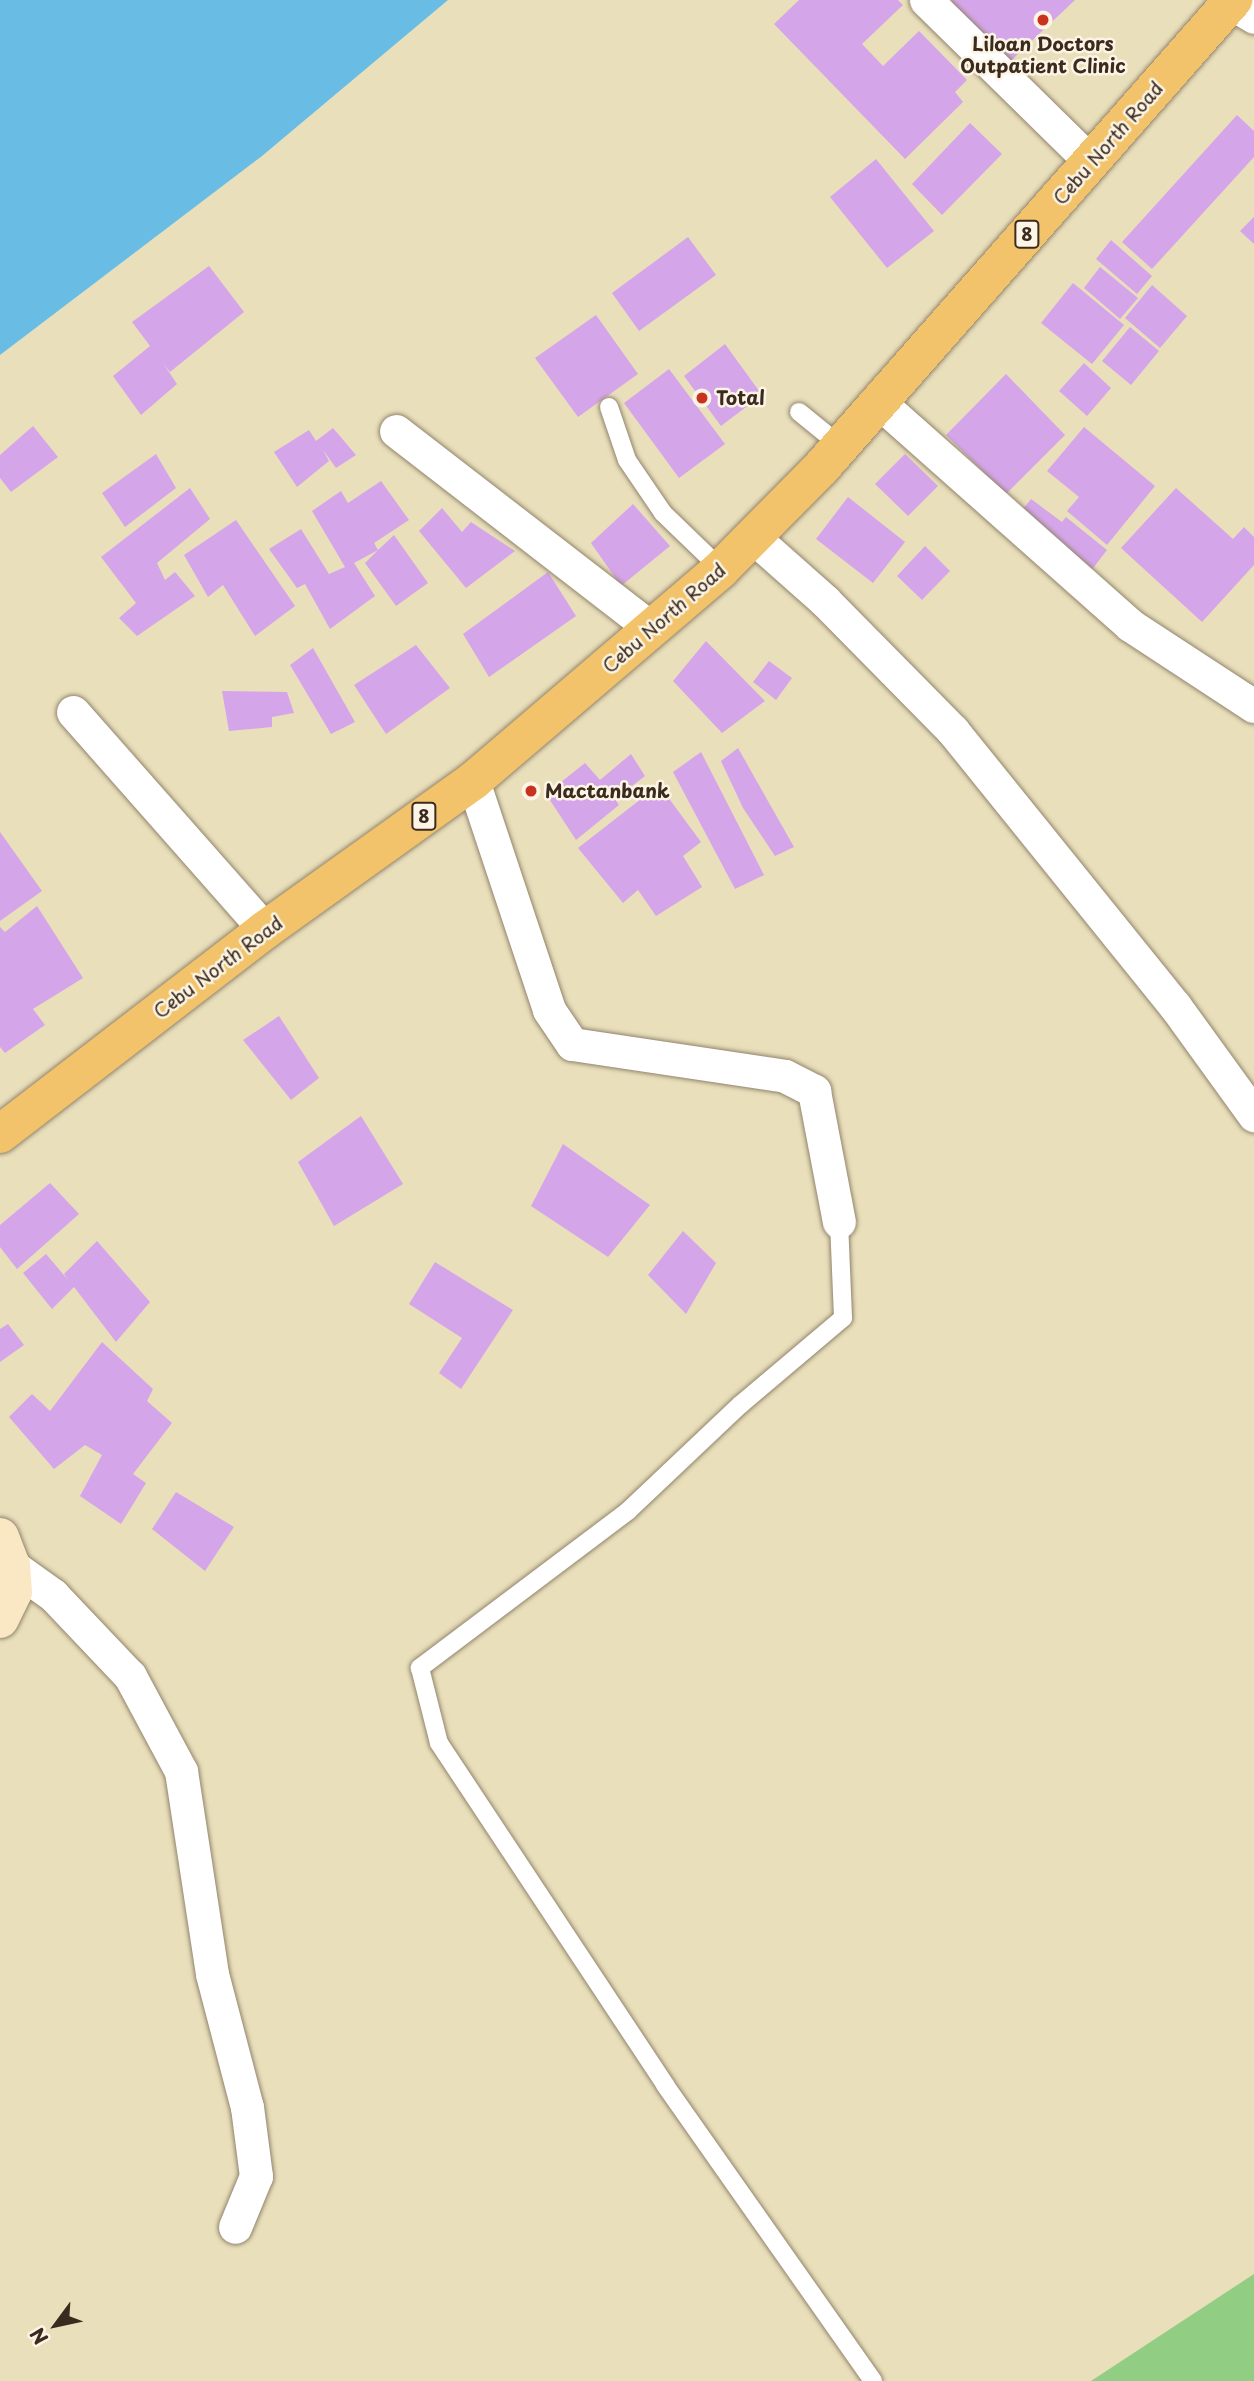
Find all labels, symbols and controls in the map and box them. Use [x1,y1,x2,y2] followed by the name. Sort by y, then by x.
[1033,10,1053,30] marker: Liloan Doctors Outpatient Clinic
[960,33,1126,77] place label: Liloan Doctors Outpatient Clinic
[1048,76,1168,210] street label: Cebu North Road
[1013,220,1041,248] road number: 8
[716,387,765,409] place label: Total
[694,390,710,406] marker: Total
[597,558,731,678] street label: Cebu North Road
[545,780,670,802] place label: Mactanbank
[523,783,539,799] marker: Mactanbank
[410,802,438,830] road number: 8
[148,910,288,1024] street label: Cebu North Road
[21,2290,91,2360] north arrow
[23,2322,54,2350] text: N

